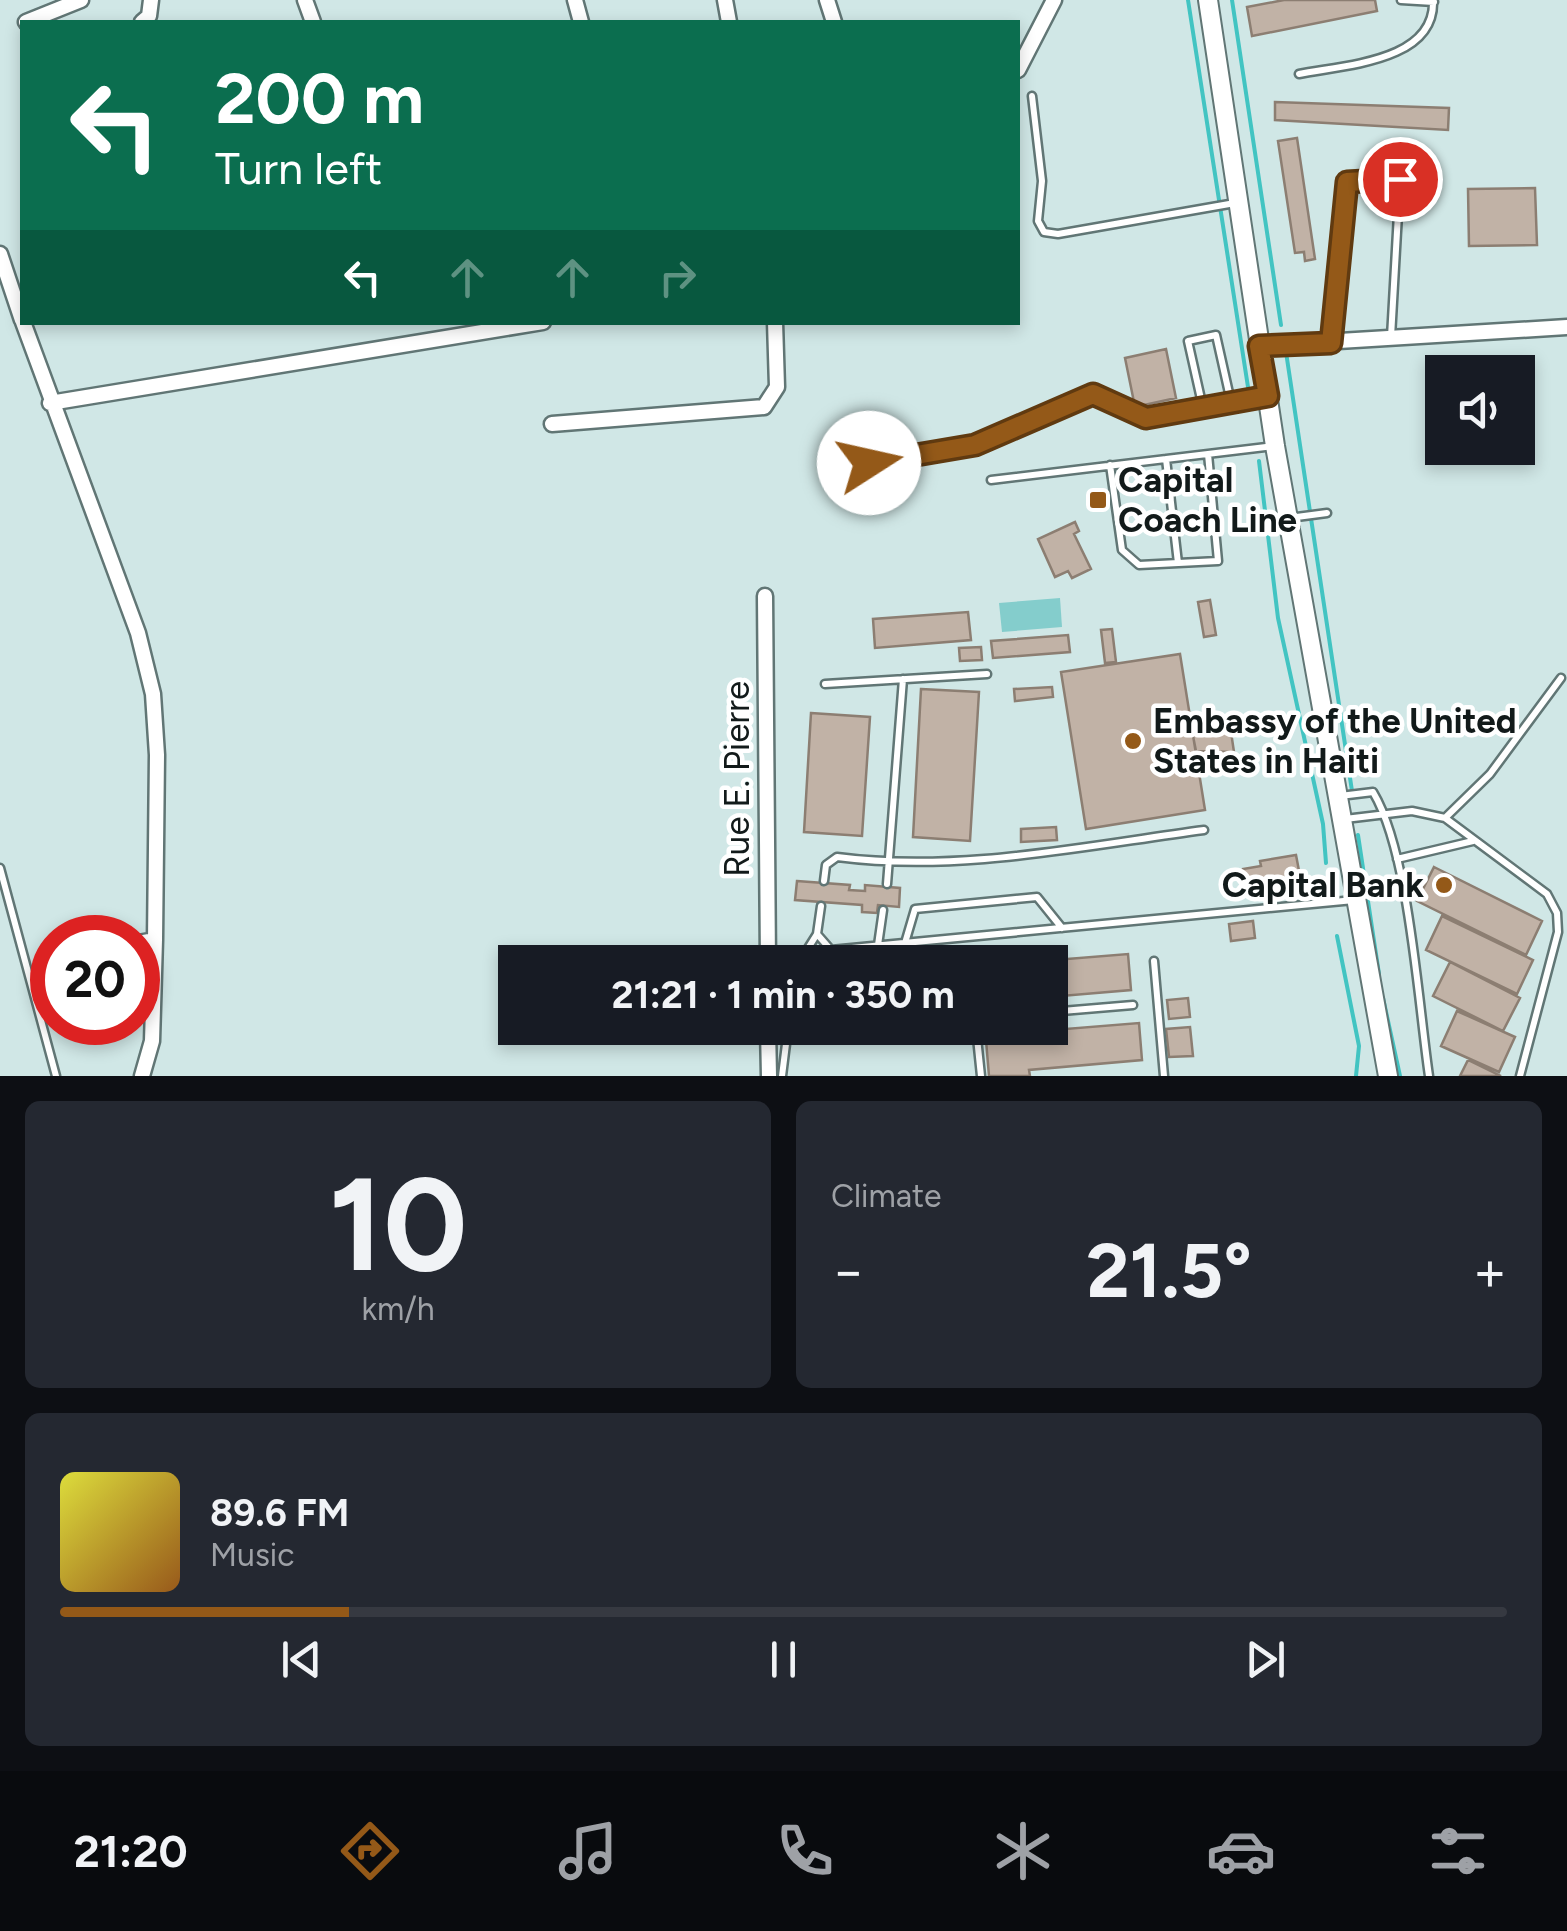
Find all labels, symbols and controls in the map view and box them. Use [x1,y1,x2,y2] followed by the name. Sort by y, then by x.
[215,56,424,141] text: 200 m
[50,60,180,190] icon: left
[1358,137,1443,222] pin
[215,141,382,195] text: Turn left
[1373,152,1428,207] icon: arrive
[335,250,390,305] icon: left
[440,250,495,305] icon: ahead
[545,250,600,305] icon: ahead
[650,250,705,305] icon: right
[1425,355,1535,465] map controls
[1425,355,1535,465] button: sound
[817,411,921,515] position arrow
[1118,459,1297,541] place label: Capital Coach Line
[1087,489,1109,511] marker: Capital Coach Line
[716,681,758,877] street label: Rue E. Pierre
[1153,700,1517,782] place label: Embassy of the United States in Haiti
[1122,730,1144,752] marker: Embassy of the United States in Haiti
[1222,864,1424,906] place label: Capital Bank
[1433,874,1455,896] marker: Capital Bank
[30,915,160,1045] speed limit sign: 20
[611,972,955,1018] text: 21:21 · 1 min · 350 m
[328,1147,468,1303] text: 10
[831,1177,942,1215] text: Climate
[1086,1226,1252,1316] text: 21.5°
[831,1238,865,1304] text: −
[1473,1238,1507,1304] text: +
[361,1290,435,1328] text: km/h
[210,1490,349,1536] text: 89.6 FM
[210,1536,295,1574] text: Music
[274,1632,329,1687] icon: previous
[756,1632,811,1687] icon: pause
[1238,1632,1293,1687] icon: next
[335,1816,405,1886] icon: directions
[553,1816,623,1886] icon: music
[770,1816,840,1886] icon: phone
[988,1816,1058,1886] icon: climate
[1206,1816,1276,1886] icon: car
[1423,1816,1493,1886] icon: filters
[74,1824,188,1878] text: 21:20

